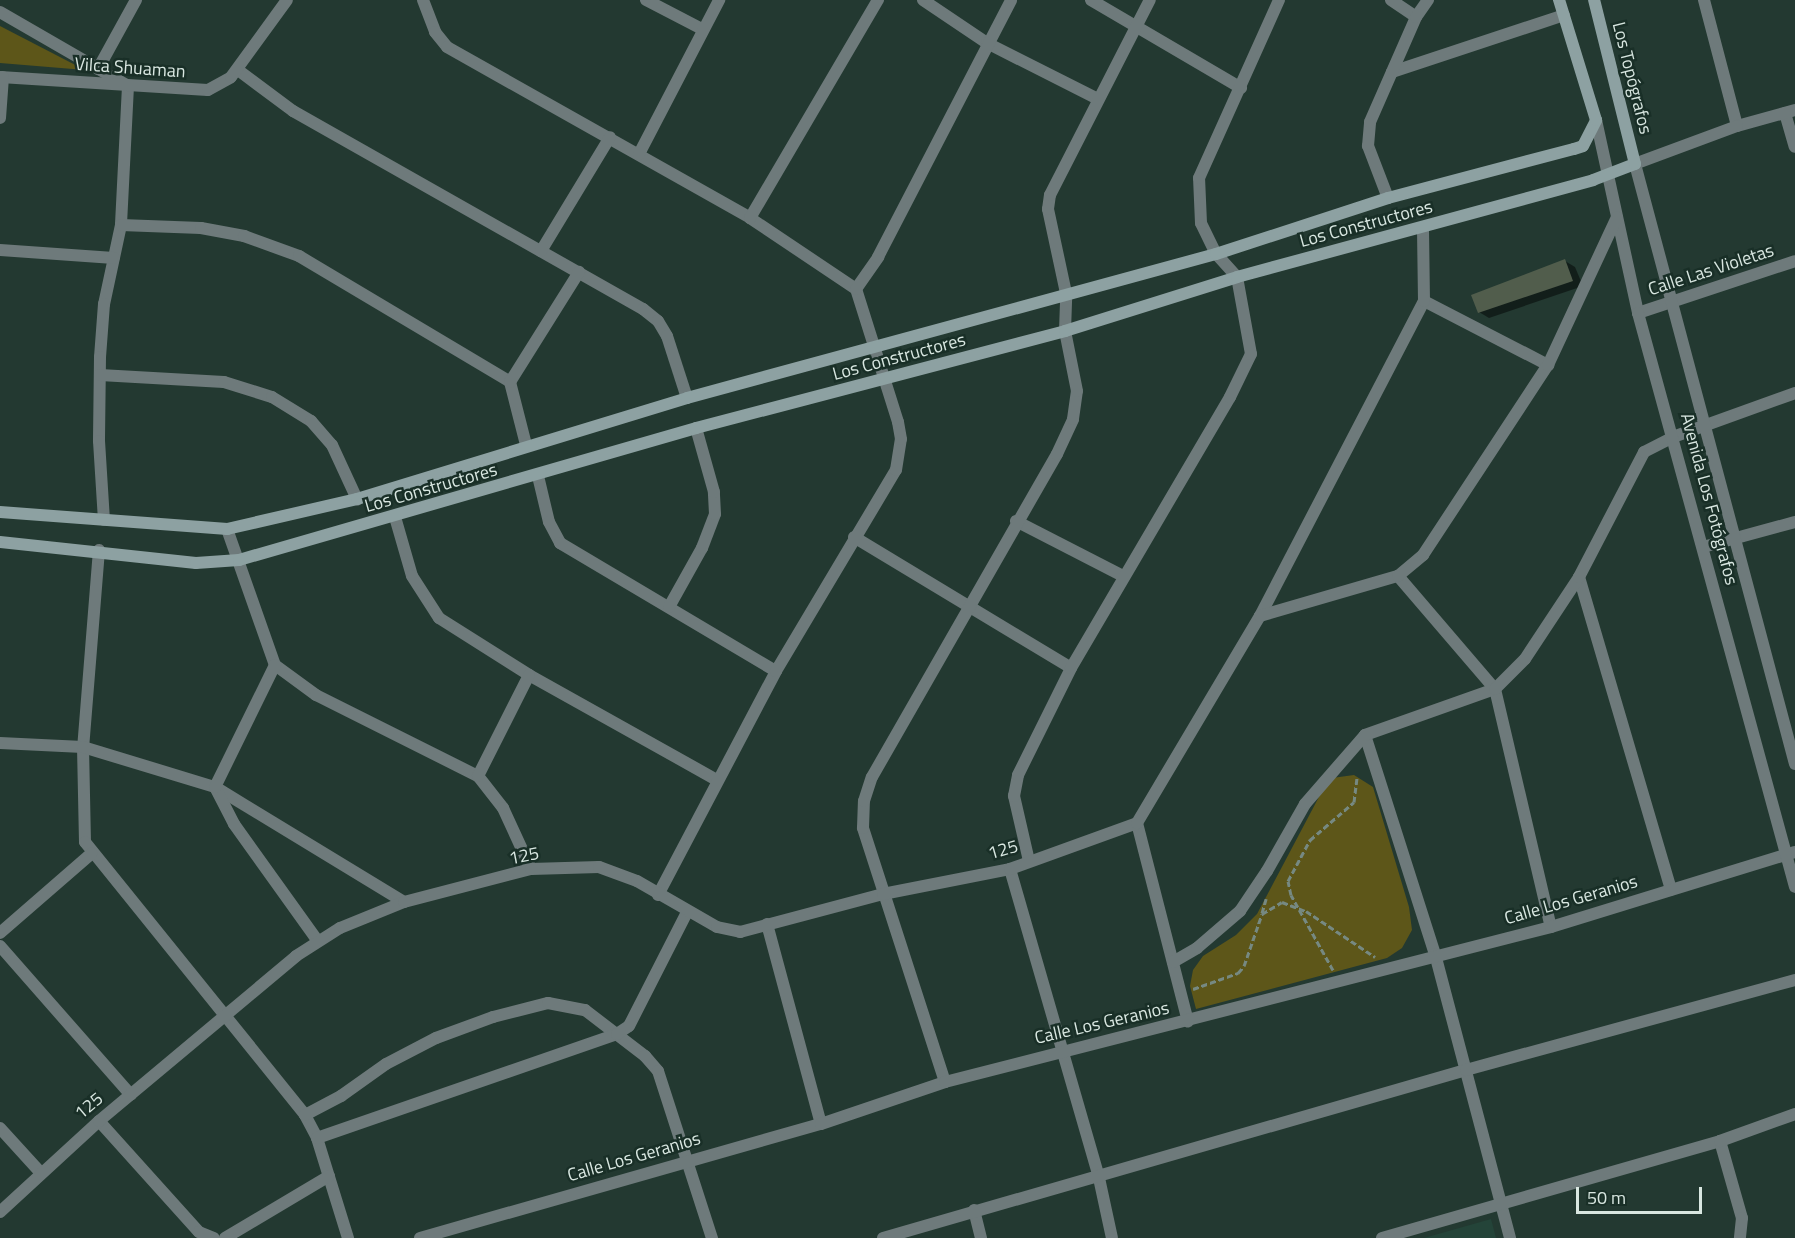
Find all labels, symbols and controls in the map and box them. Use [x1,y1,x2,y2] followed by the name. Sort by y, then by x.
[1608,20,1656,136] street label: Los Topógrafos
[74,53,186,83] street label: Vilca Shuaman
[1297,196,1435,252] street label: Los Constructores
[1645,239,1777,301] street label: Calle Las Violetas
[830,329,968,385] street label: Los Constructores
[1676,411,1742,587] street label: Avenida Los Fotógrafos
[362,459,500,517] street label: Los Constructores
[985,835,1021,865] street label: 125
[507,843,541,869] street label: 125
[1502,871,1640,929] street label: Calle Los Geranios
[1033,997,1171,1049] street label: Calle Los Geranios
[70,1088,108,1124] street label: 125
[565,1128,703,1186] street label: Calle Los Geranios
[1579,1175,1705,1213] scale bar
[1587,1184,1626,1211] text: 50 m

